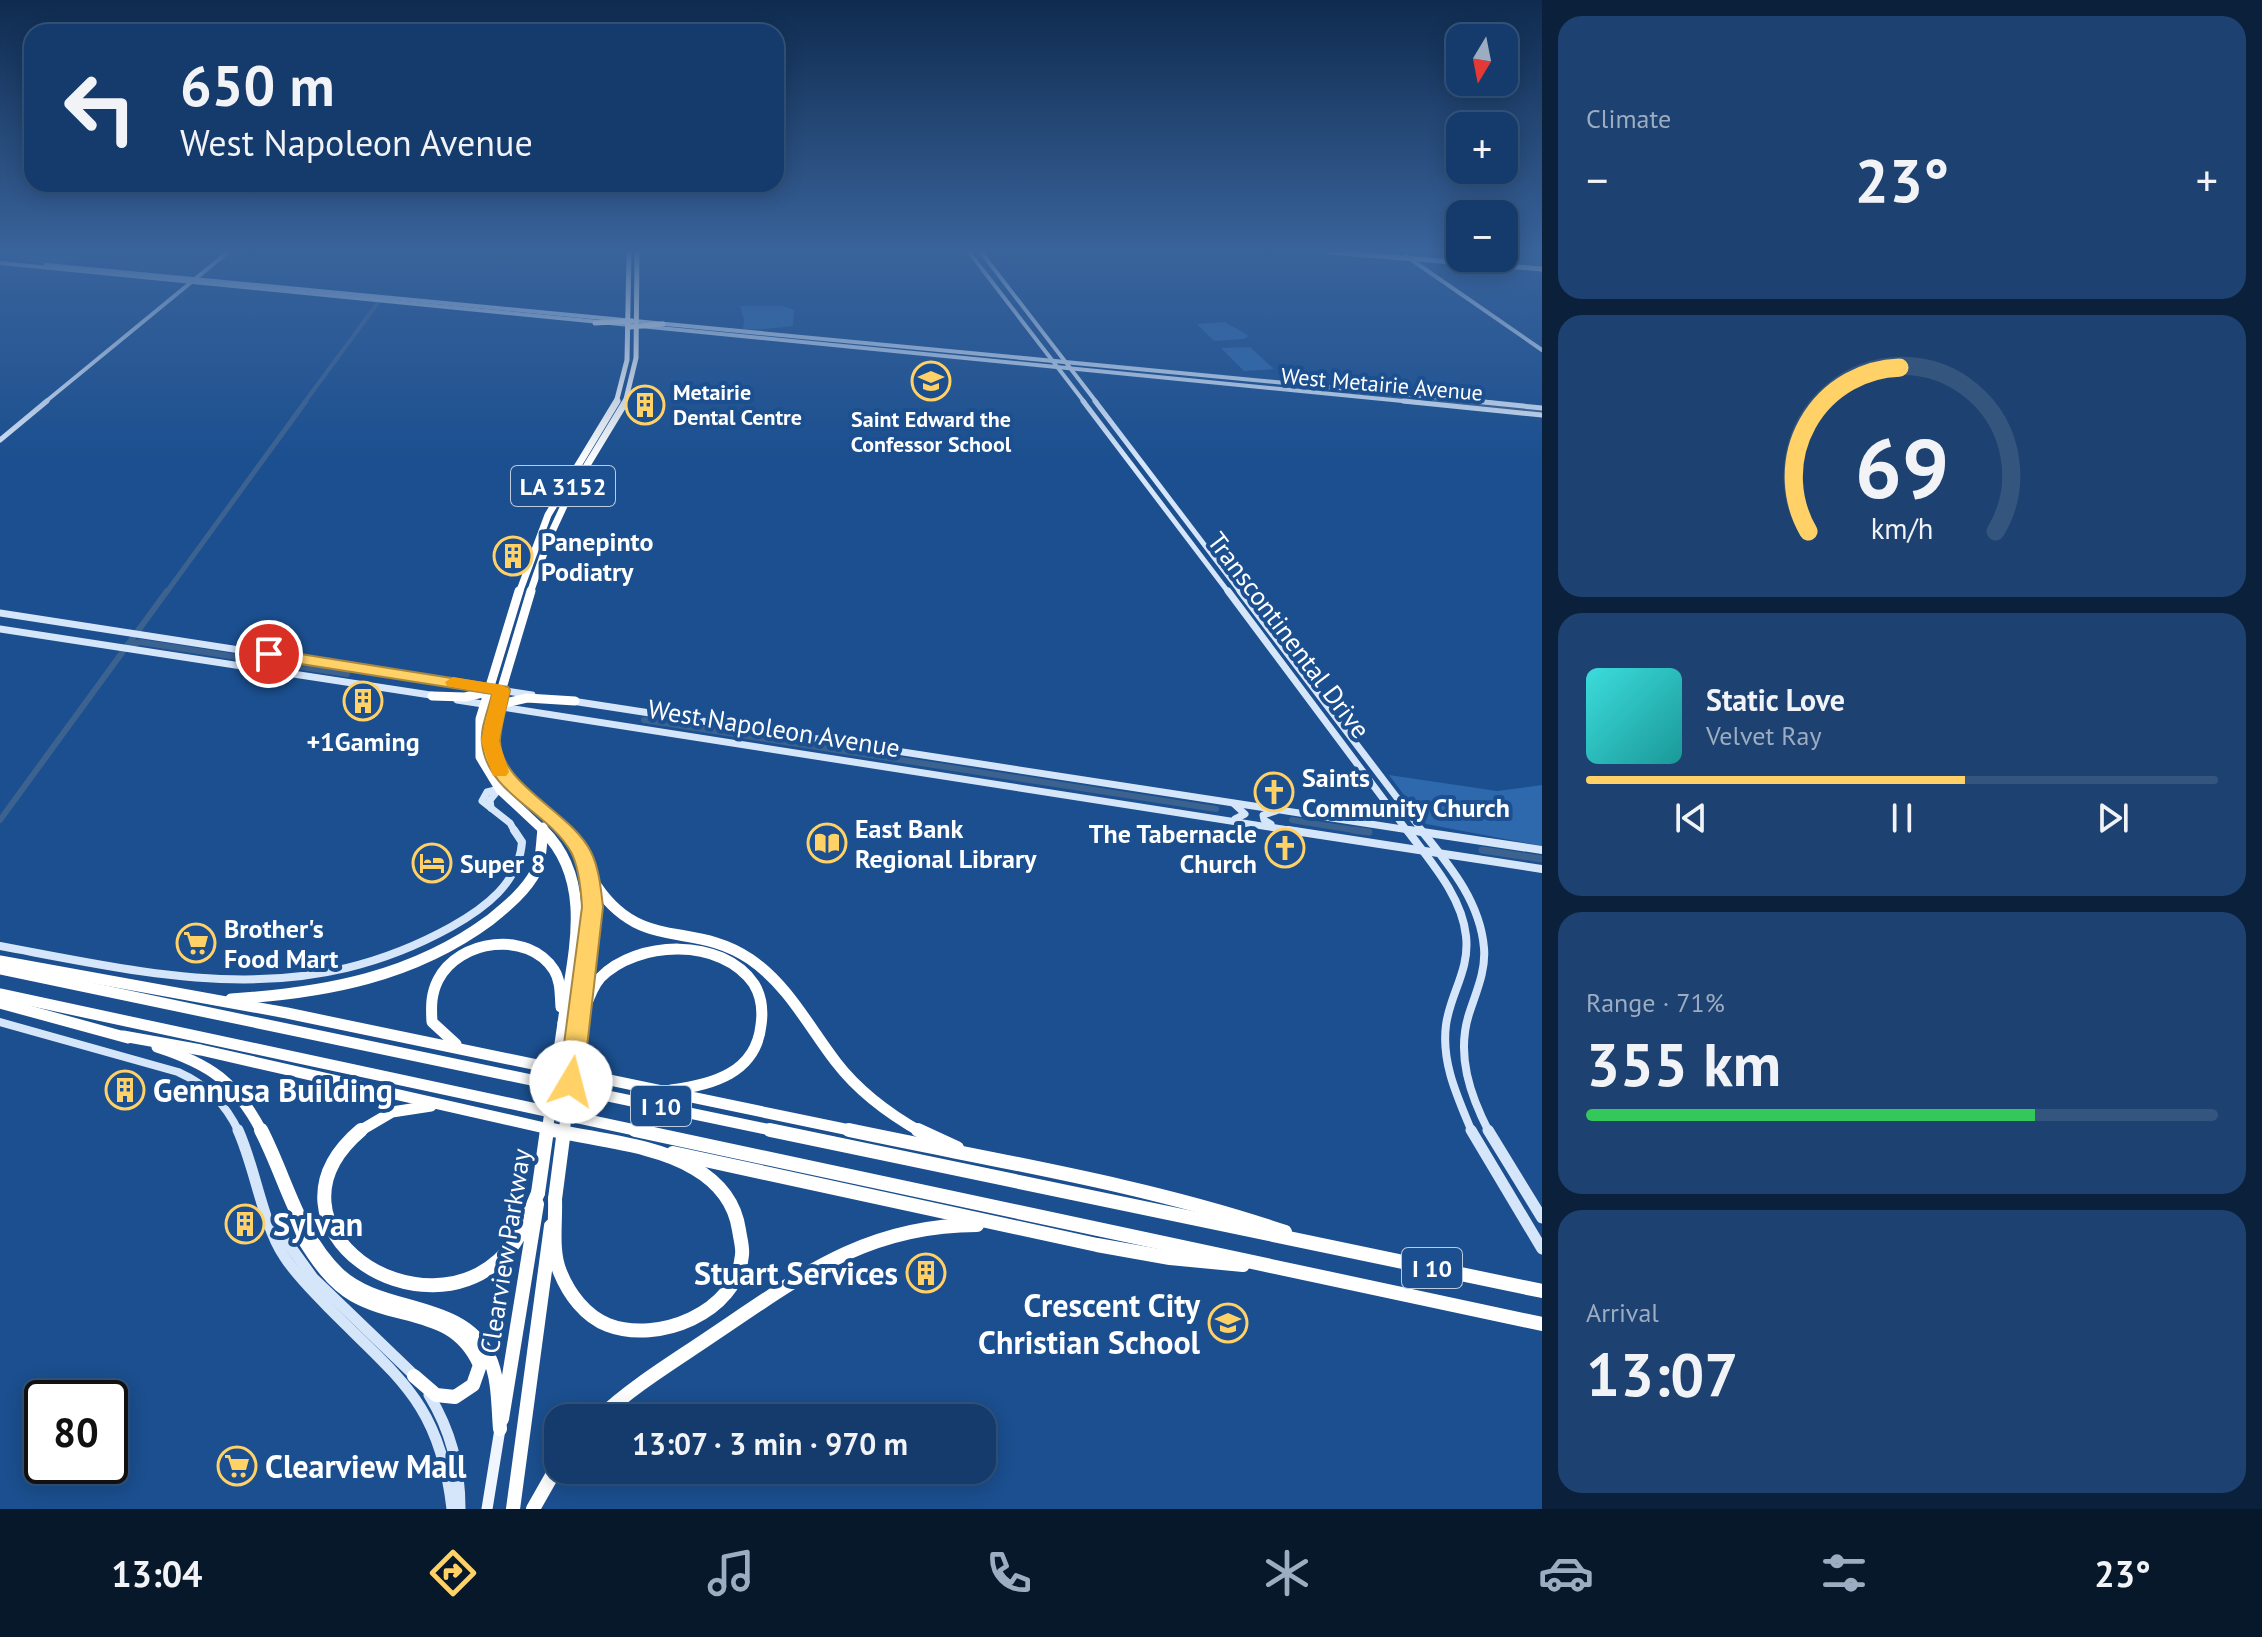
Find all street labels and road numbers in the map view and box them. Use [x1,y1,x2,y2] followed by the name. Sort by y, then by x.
[1280,361,1484,407] street label: West Metairie Avenue
[511,466,615,506] road number: LA 3152
[1201,525,1377,745] street label: Transcontinental Drive
[646,692,902,764] street label: West Napoleon Avenue
[631,1086,691,1126] road number: I 10
[472,1146,538,1356] street label: Clearview Parkway
[1402,1248,1462,1288] road number: I 10

